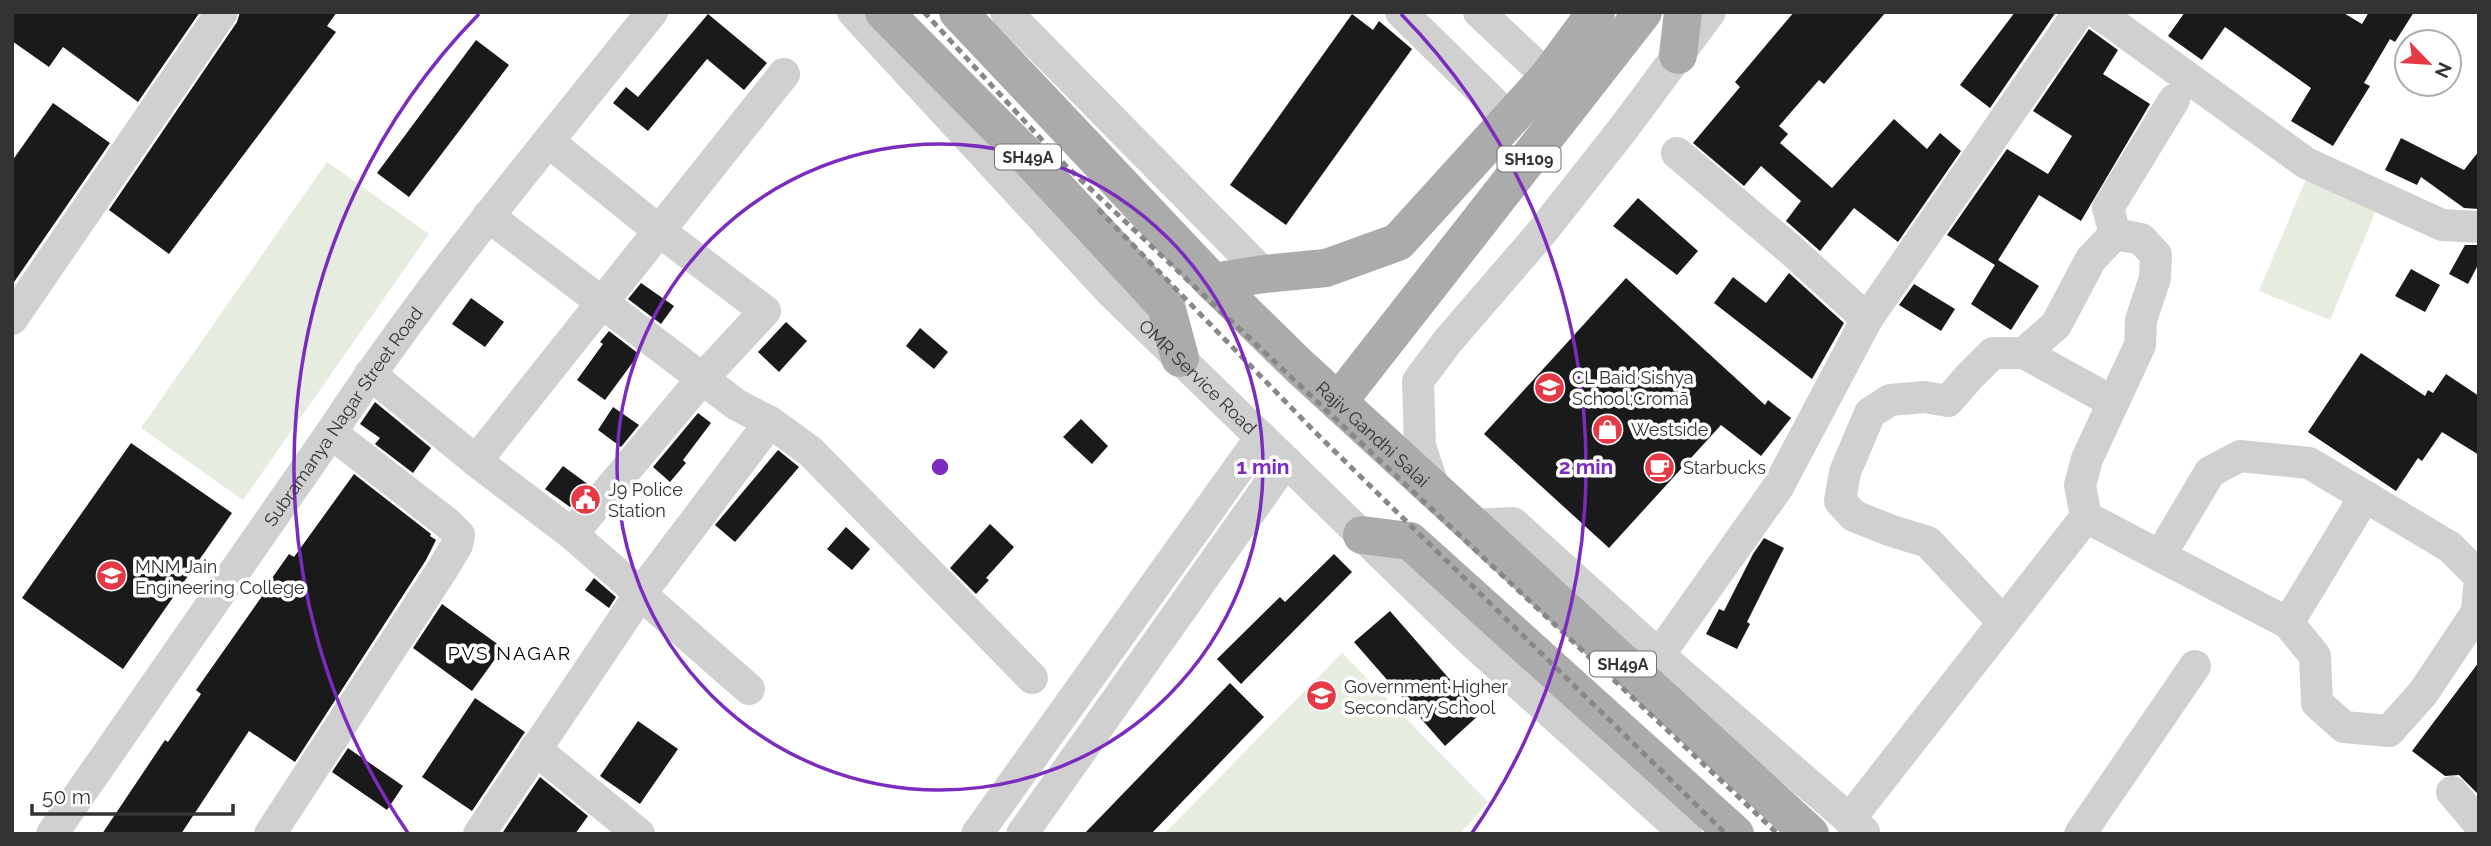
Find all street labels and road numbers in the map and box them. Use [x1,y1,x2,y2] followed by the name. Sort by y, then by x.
[995,144,1061,169] road number: SH49A
[1498,146,1560,172] road number: SH109
[259,303,426,530] street label: Subramanya Nagar Street Road
[1135,315,1261,438] street label: OMR Service Road
[1312,377,1434,491] street label: Rajiv Gandhi Salai
[1590,652,1656,677] road number: SH49A

